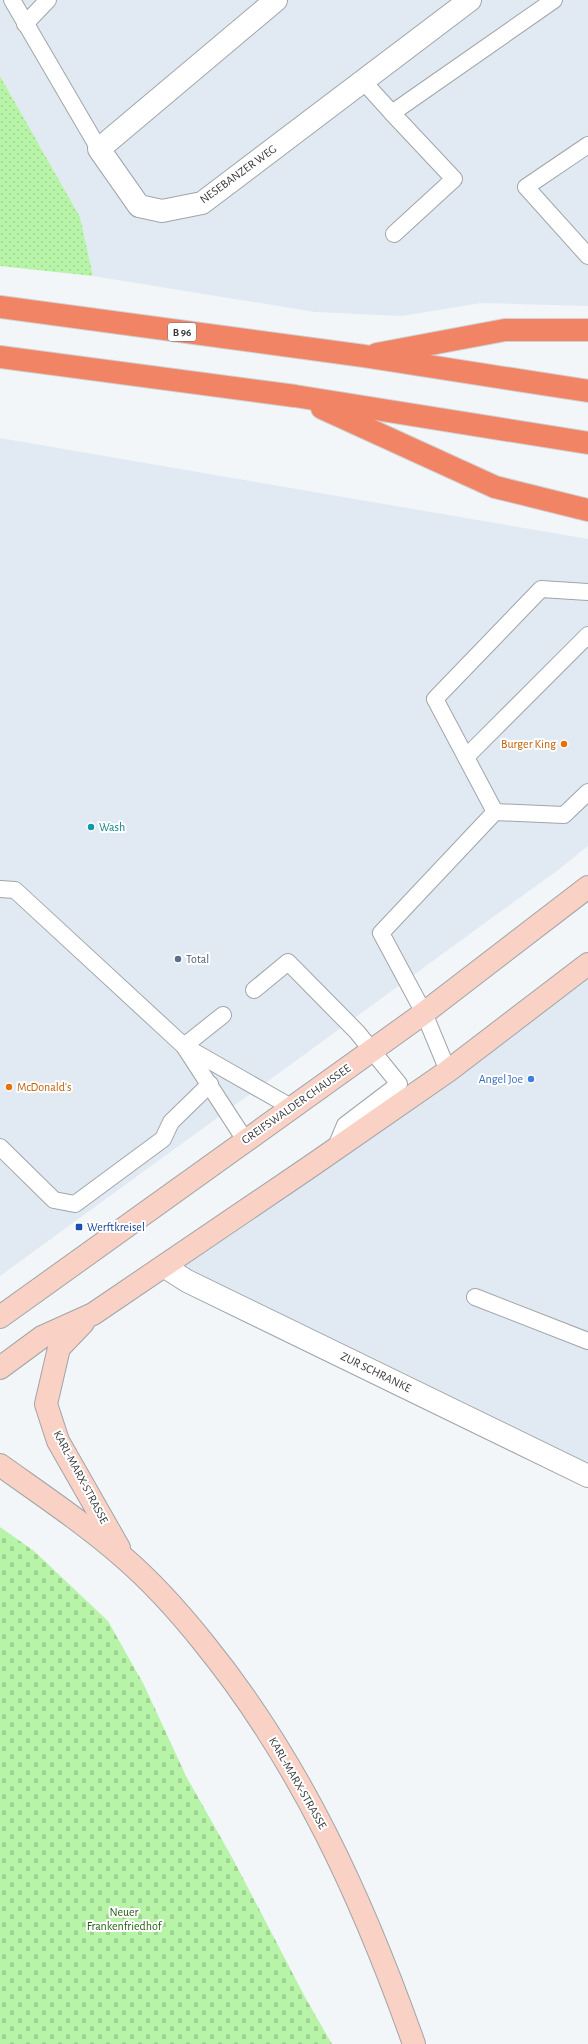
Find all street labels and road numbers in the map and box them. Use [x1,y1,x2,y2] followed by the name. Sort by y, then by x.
[198,142,278,206] street label: NESEBANZER WEG
[168,323,196,341] road number: B 96
[239,1062,353,1146] street label: GREIFSWALDER CHAUSSEE
[339,1350,413,1394] street label: ZUR SCHRANKE
[51,1428,111,1526] street label: KARL-MARX-STRASSE
[267,1735,329,1831] street label: KARL-MARX-STRASSE

